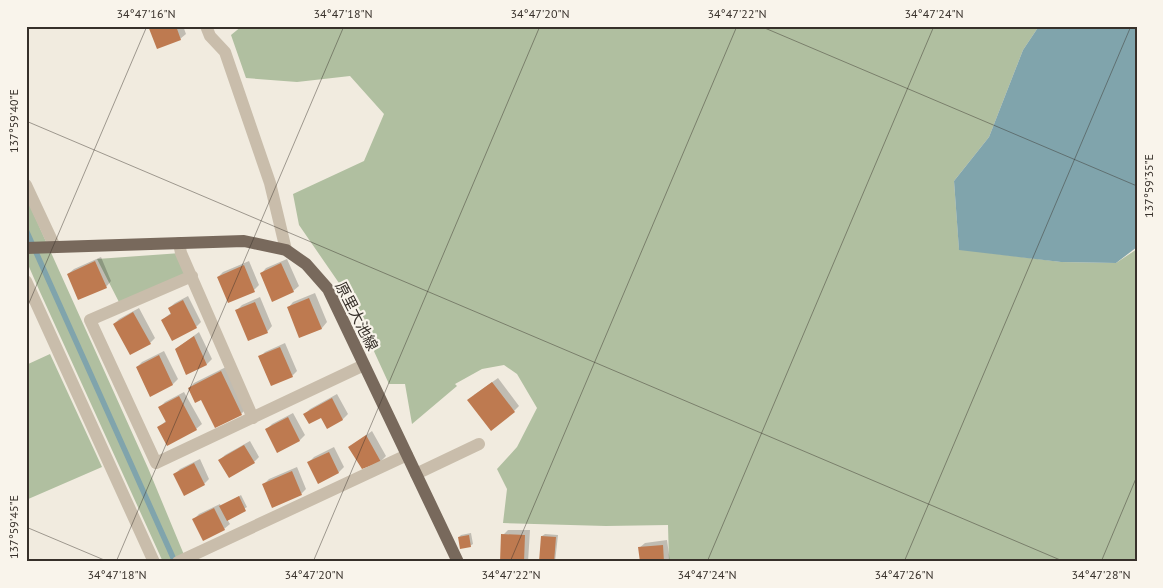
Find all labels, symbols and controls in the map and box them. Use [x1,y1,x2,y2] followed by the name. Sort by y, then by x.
[116,6,176,21] text: 34°47'16"N
[313,6,373,21] text: 34°47'18"N
[510,6,570,21] text: 34°47'20"N
[707,6,767,21] text: 34°47'22"N
[904,6,964,21] text: 34°47'24"N
[6,89,21,153] text: 137°59'40"E
[1141,154,1156,218] text: 137°59'35"E
[332,278,382,354] street label: 原里大池線
[6,495,21,559] text: 137°59'45"E
[87,567,147,582] text: 34°47'18"N
[284,567,344,582] text: 34°47'20"N
[481,567,541,582] text: 34°47'22"N
[677,567,737,582] text: 34°47'24"N
[874,567,934,582] text: 34°47'26"N
[1071,567,1131,582] text: 34°47'28"N

